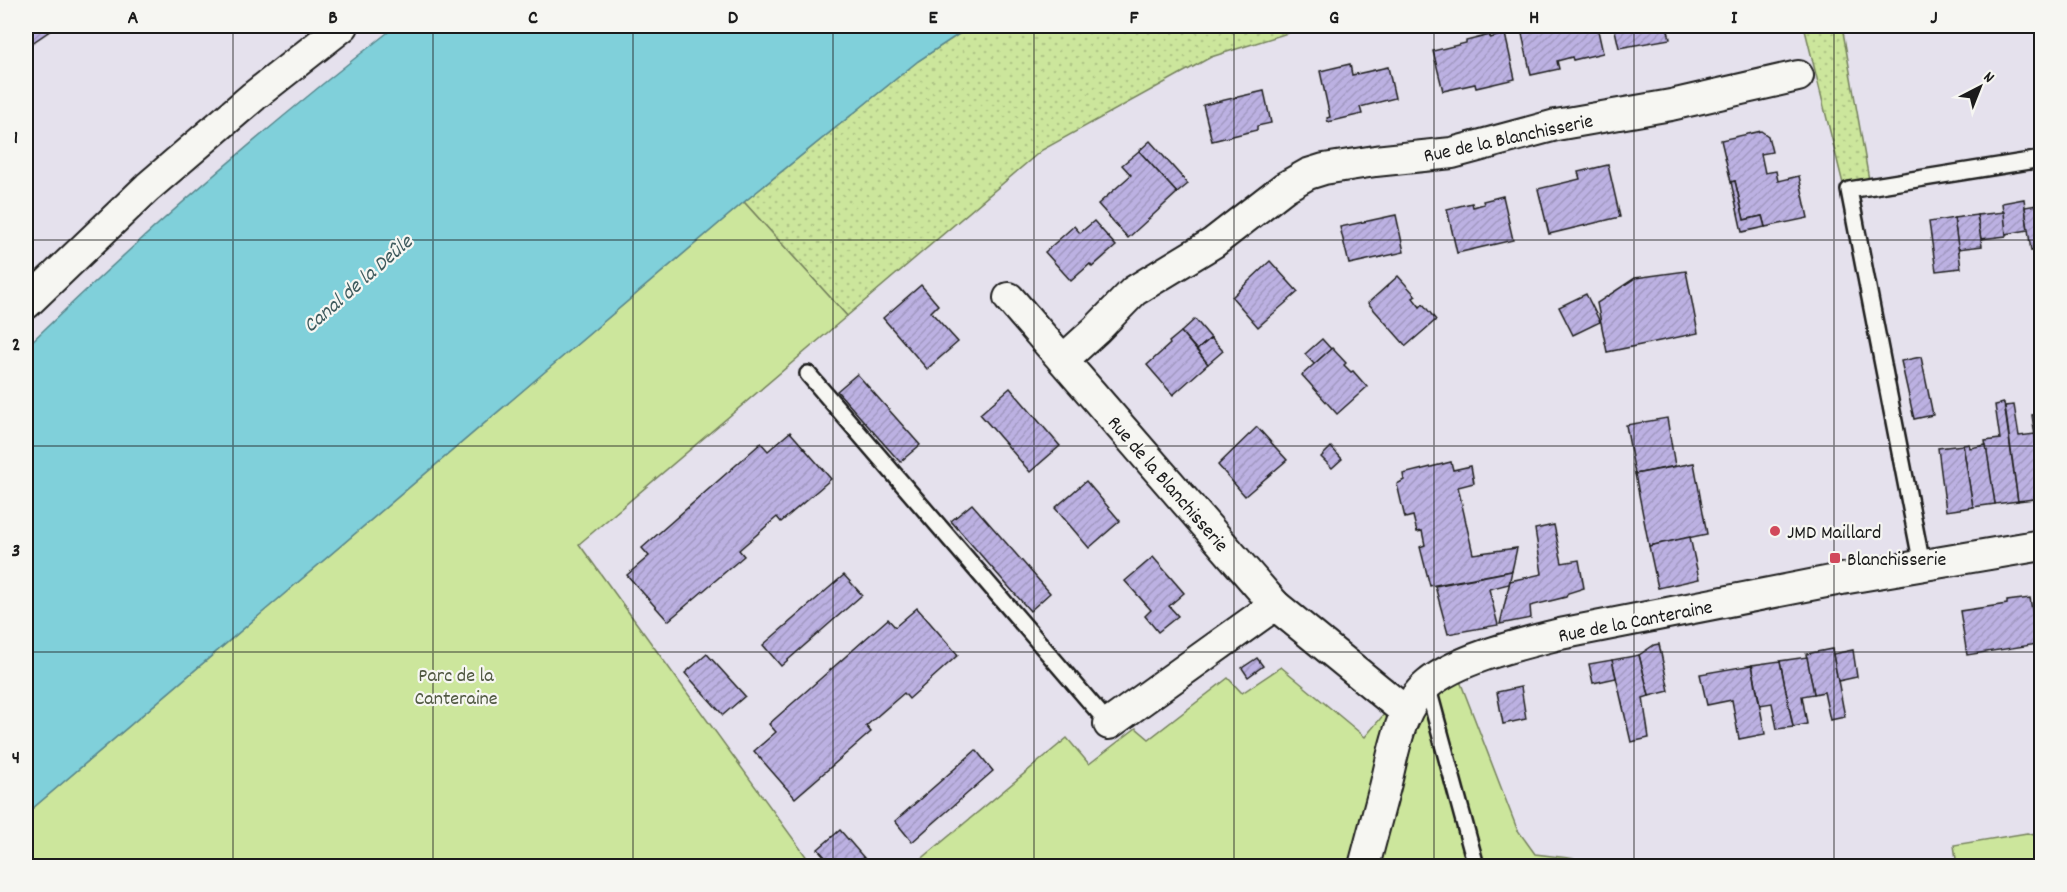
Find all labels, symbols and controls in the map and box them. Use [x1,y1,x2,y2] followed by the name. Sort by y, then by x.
[128,5,139,33] text: A
[328,5,338,33] text: B
[528,5,538,33] text: C
[728,5,739,33] text: D
[928,5,938,33] text: E
[1130,5,1140,33] text: F
[1329,5,1339,33] text: G
[1529,5,1539,33] text: H
[1731,5,1738,33] text: I
[1930,5,1938,33] text: J
[1950,57,2010,117] north arrow
[1978,67,1999,89] text: N
[1421,108,1596,172] street label: Rue de la Blanchisserie
[14,125,18,153] text: 1
[298,228,422,341] water label: Canal de la Deûle
[12,332,20,360] text: 2
[1100,411,1234,559] street label: Rue de la Blanchisserie
[1787,520,1881,548] place label: JMD Maillard
[1768,524,1782,538] marker: JMD Maillard
[12,538,20,566] text: 3
[1847,547,1946,575] place label: Blanchisserie
[1828,551,1842,565] marker: Blanchisserie
[1556,594,1715,652] street label: Rue de la Canteraine
[414,663,498,714] park label: Parc de la Canteraine
[12,745,20,773] text: 4

